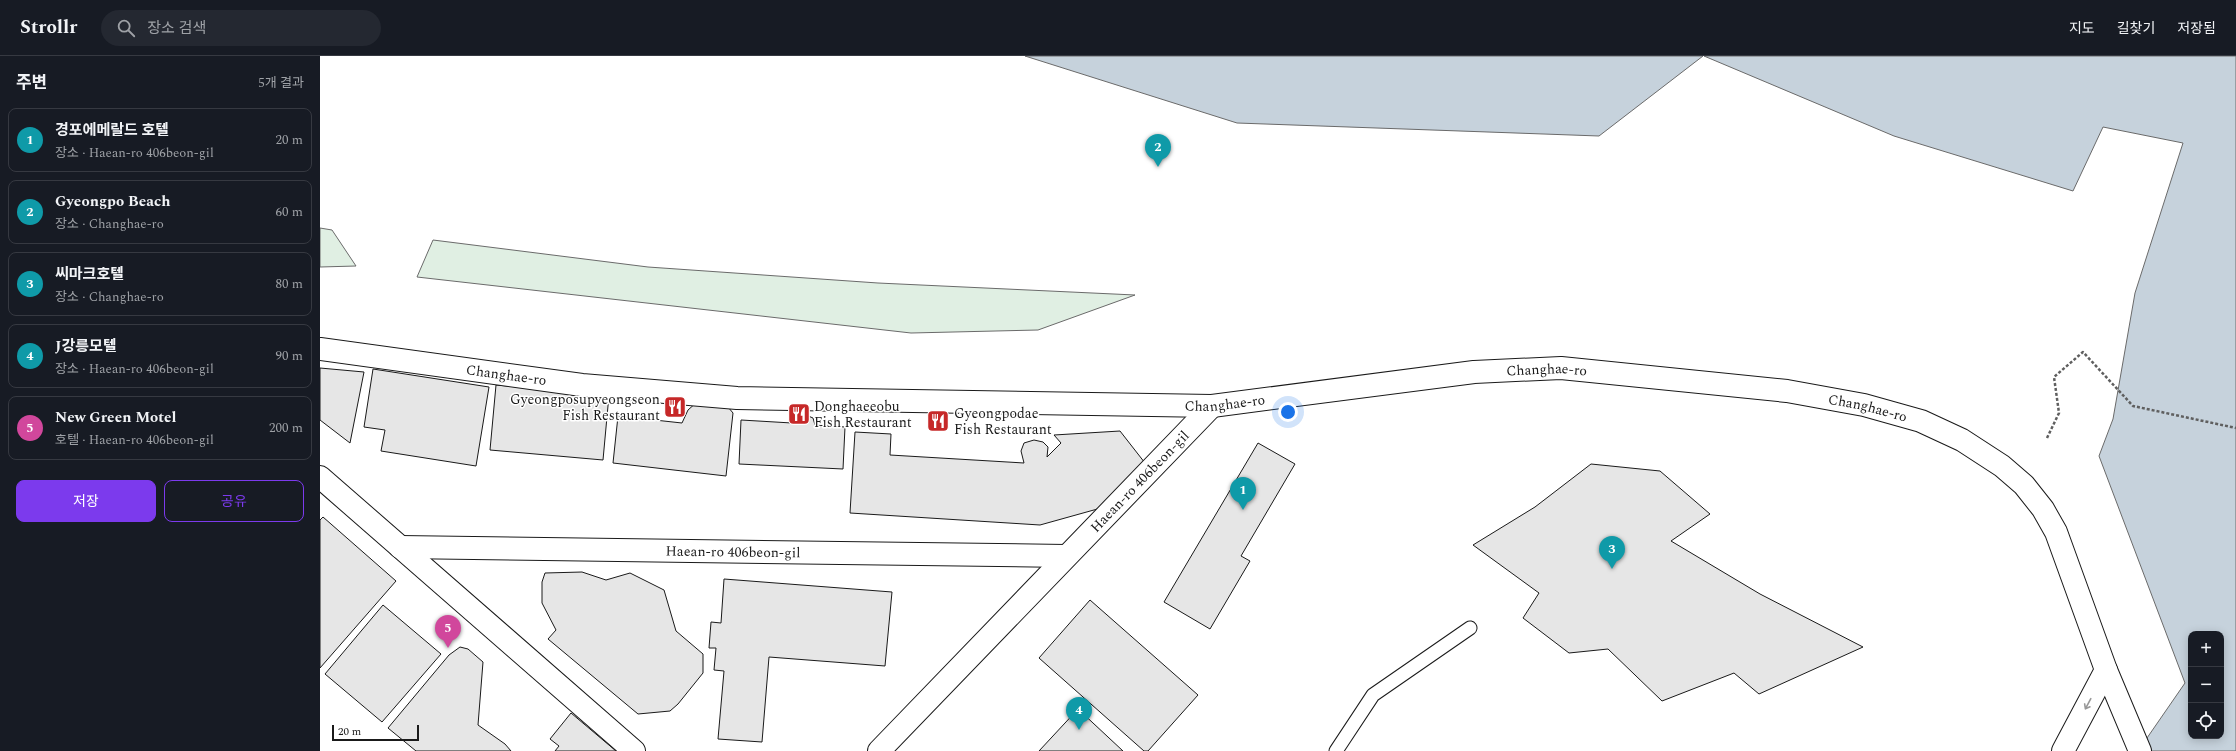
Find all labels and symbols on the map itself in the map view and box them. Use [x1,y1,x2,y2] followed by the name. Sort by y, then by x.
[1145,134,1171,167] pin: 2
[1506,357,1588,381] street label: Changhae-ro
[465,359,548,391] street label: Changhae-ro
[1826,388,1910,427] street label: Changhae-ro
[510,389,660,426] place label: Gyeongposupyeongseon Fish Restaurant
[1184,389,1266,417] street label: Changhae-ro
[662,394,688,420] restaurant icon: Gyeongposupyeongseon Fish Restaurant
[814,396,912,433] place label: Donghaeeobu Fish Restaurant
[786,401,812,427] restaurant icon: Donghaeeobu Fish Restaurant
[1278,402,1298,422] your location
[954,403,1052,440] place label: Gyeongpodae Fish Restaurant
[925,408,951,434] restaurant icon: Gyeongpodae Fish Restaurant
[1085,425,1194,537] street label: Haean-ro 406beon-gil
[1230,477,1256,510] pin: 1
[1599,536,1625,569] pin: 3
[665,540,801,563] street label: Haean-ro 406beon-gil
[435,615,461,648] pin: 5
[1066,697,1092,730] pin: 4
[2083,698,2091,710] one-way arrow
[332,723,419,742] scale bar

